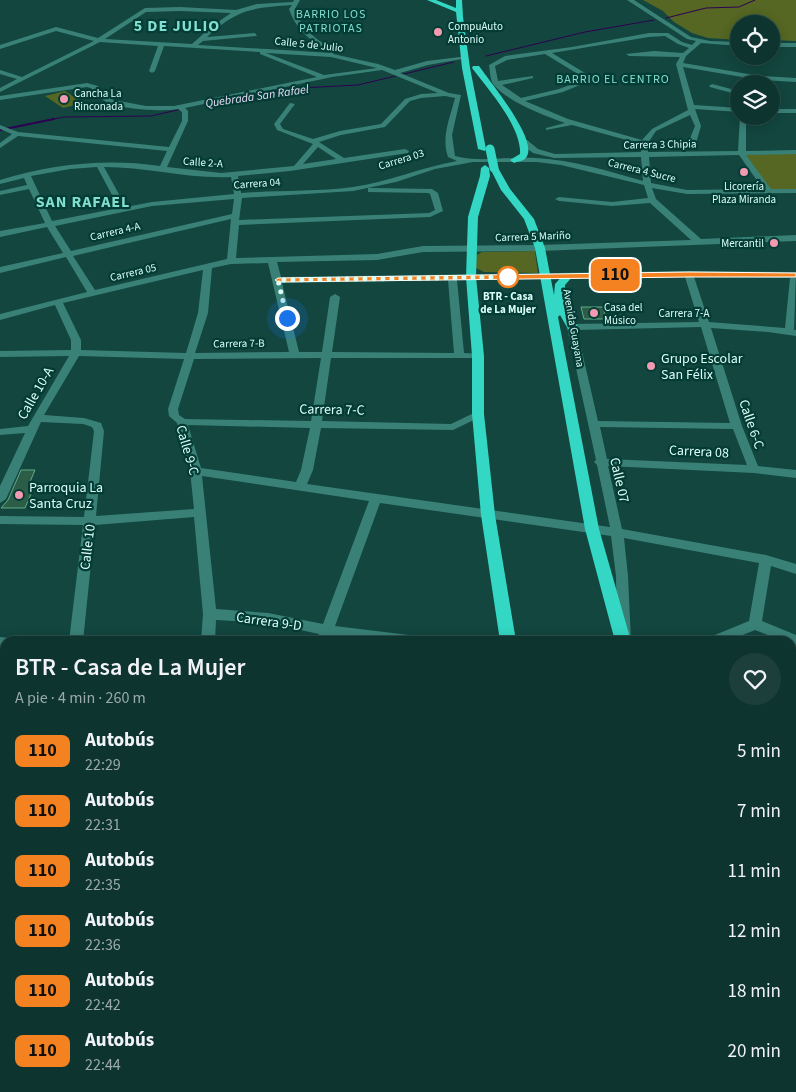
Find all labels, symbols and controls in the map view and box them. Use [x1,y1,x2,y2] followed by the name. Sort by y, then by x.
[296,6,366,37] district label: BARRIO LOS PATRIOTAS
[134,15,220,37] district label: 5 DE JULIO
[730,15,780,125] map controls
[730,15,780,65] button: locate
[448,19,503,47] place label: CompuAuto Antonio
[432,26,444,38] marker: CompuAuto Antonio
[274,33,344,56] street label: Calle 5 de Julio
[556,71,670,88] district label: BARRIO EL CENTRO
[730,75,780,125] button: layers
[204,81,310,112] water label: Quebrada San Rafael
[74,86,123,114] place label: Cancha La Rinconada
[58,93,70,105] marker: Cancha La Rinconada
[623,136,697,153] street label: Carrera 3 Chipia
[376,145,426,174] street label: Carrera 03
[183,154,223,171] street label: Calle 2-A
[606,155,678,186] street label: Carrera 4 Sucre
[738,166,750,178] marker: Licorería Plaza Miranda
[233,174,282,193] street label: Carrera 04
[712,179,776,207] place label: Licorería Plaza Miranda
[36,191,130,213] district label: SAN RAFAEL
[89,218,142,245] street label: Carrera 4-A
[495,228,571,245] street label: Carrera 5 Mariño
[721,236,764,251] place label: Mercantil
[768,237,780,249] marker: Mercantil
[586,259,644,291] line badge: 110
[109,260,158,285] street label: Carrera 05
[601,262,629,287] text: 110
[497,266,519,288] marker: BTR - Casa de La Mujer
[559,288,588,368] street label: Avenida Guayana
[480,289,536,317] place label: BTR - Casa de La Mujer
[604,300,643,328] place label: Casa del Músico
[275,306,300,331] your location
[659,306,710,321] street label: Carrera 7-A
[588,307,600,319] marker: Casa del Músico
[213,336,265,351] street label: Carrera 7-B
[661,349,743,385] place label: Grupo Escolar San Félix
[645,360,657,372] marker: Grupo Escolar San Félix
[13,363,59,424] street label: Calle 10-A
[733,397,769,452] street label: Calle 6-C
[299,399,365,421] street label: Carrera 7-C
[170,423,204,478] street label: Calle 9-C
[669,440,729,464] street label: Carrera 08
[604,456,634,505] street label: Calle 07
[29,478,103,514] place label: Parroquia La Santa Cruz
[13,489,25,501] marker: Parroquia La Santa Cruz
[75,523,101,571] street label: Calle 10
[235,608,303,636] street label: Carrera 9-D
[15,650,245,685] text: BTR - Casa de La Mujer
[729,653,781,705] button: heart
[15,687,146,709] text: A pie · 4 min · 260 m
[85,727,154,754] text: Autobús
[28,738,57,763] text: 110
[737,738,781,765] text: 5 min
[85,754,121,776] text: 22:29
[85,787,154,814] text: Autobús
[28,798,57,823] text: 110
[737,798,781,825] text: 7 min
[85,814,121,836] text: 22:31
[85,847,154,874] text: Autobús
[28,858,57,883] text: 110
[727,858,781,885] text: 11 min
[85,874,121,896] text: 22:35
[85,907,154,934] text: Autobús
[28,918,57,943] text: 110
[727,918,781,945] text: 12 min
[85,934,121,956] text: 22:36
[85,967,154,994] text: Autobús
[28,978,57,1003] text: 110
[727,978,781,1005] text: 18 min
[85,994,121,1016] text: 22:42
[85,1027,154,1054] text: Autobús
[28,1038,57,1063] text: 110
[727,1038,781,1065] text: 20 min
[85,1054,121,1076] text: 22:44

